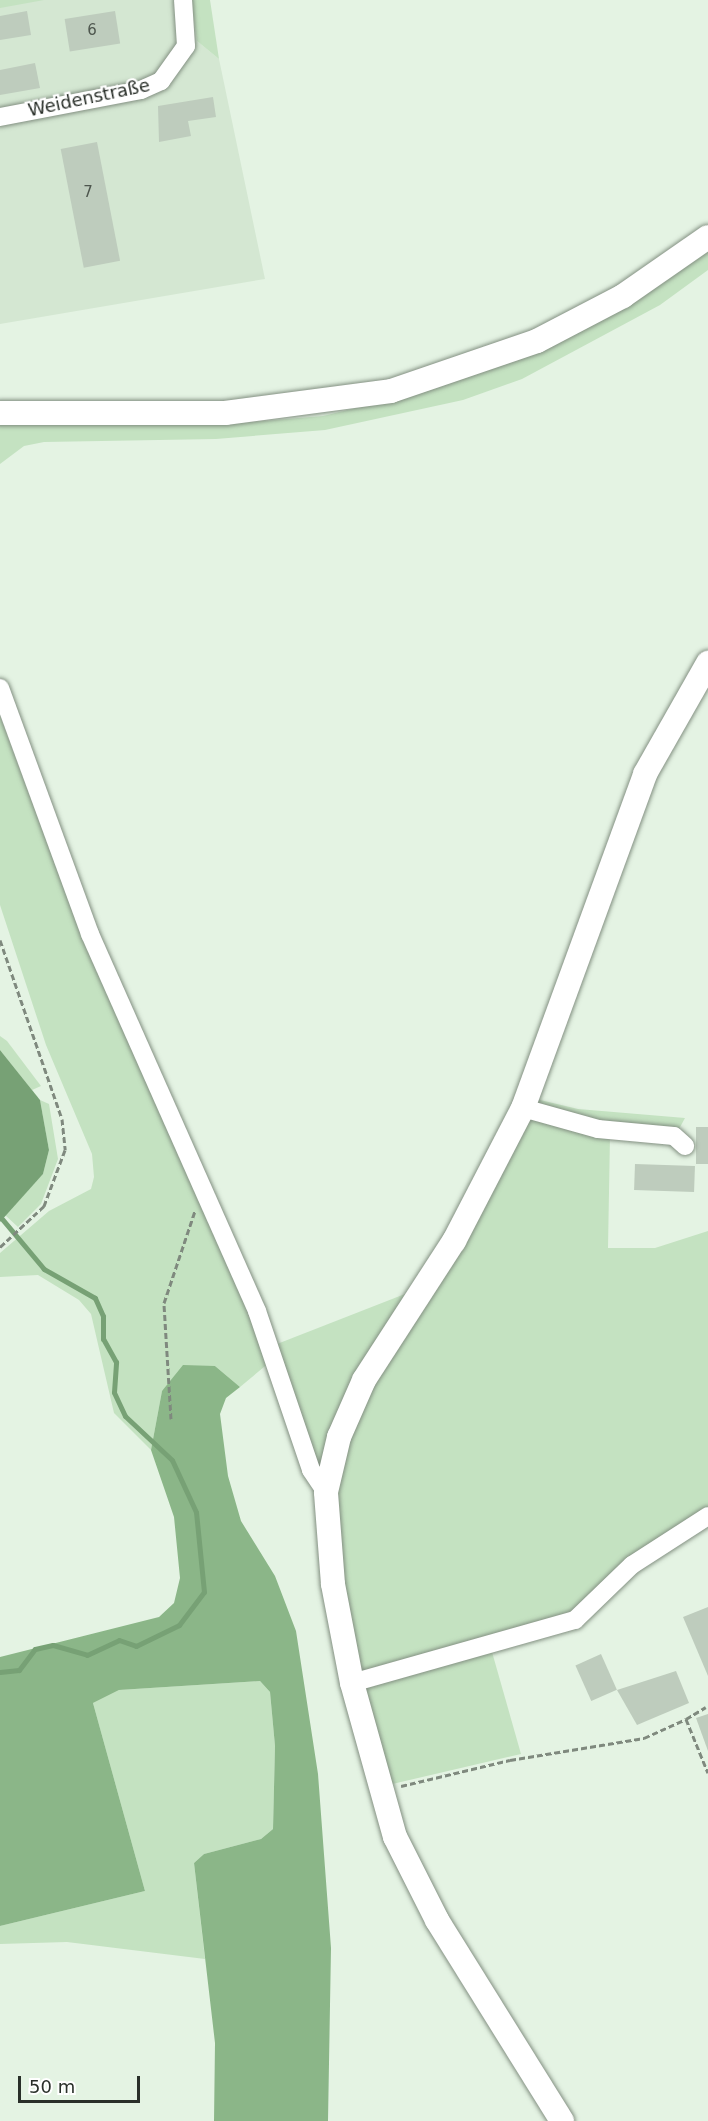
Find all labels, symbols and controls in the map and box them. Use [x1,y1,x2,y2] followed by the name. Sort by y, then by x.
[87,22,97,40] house number: 6
[26,75,152,121] street label: Weidenstraße
[83,184,93,202] house number: 7
[21,2064,142,2102] scale bar
[29,2076,75,2097] text: 50 m

